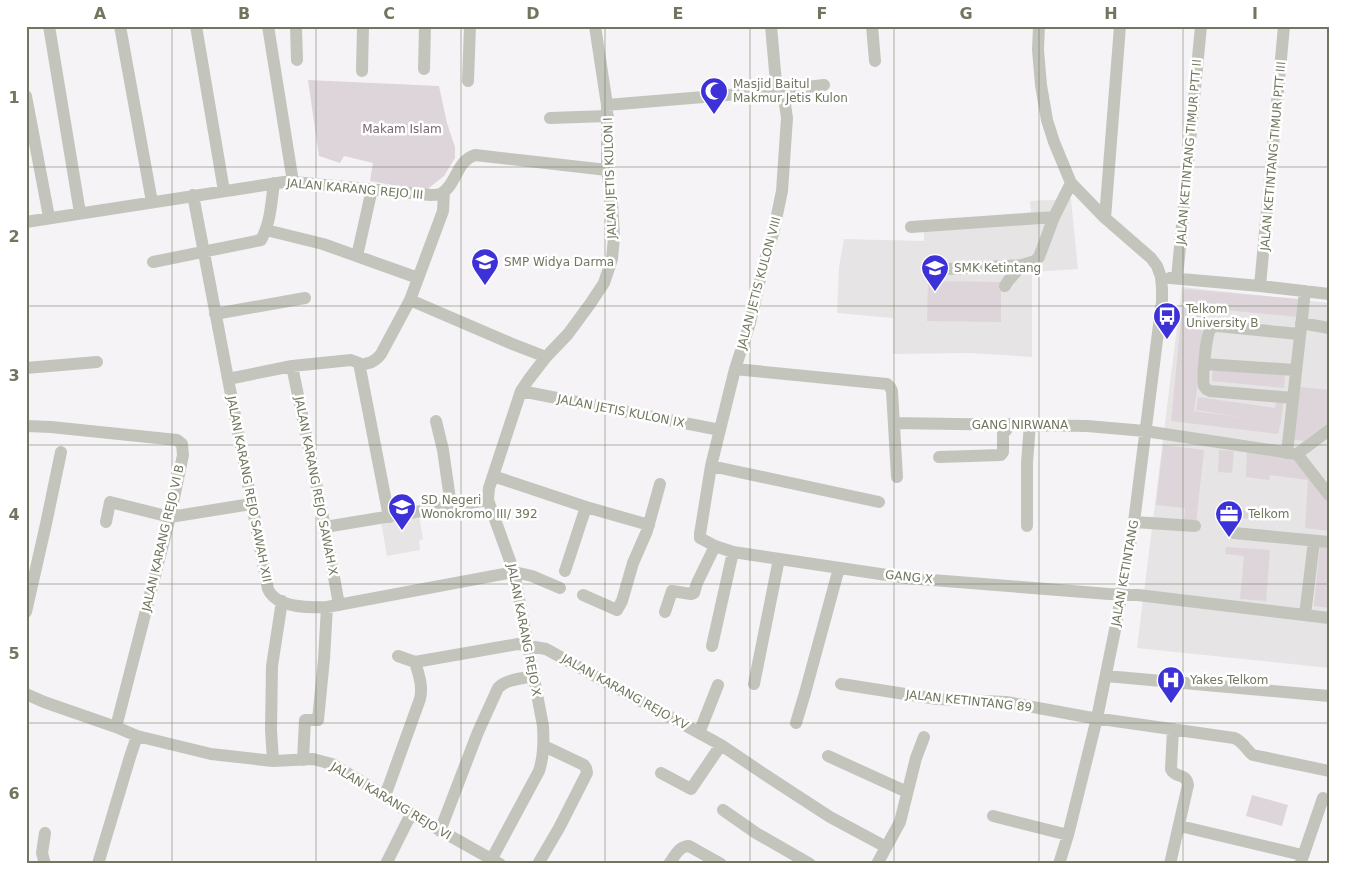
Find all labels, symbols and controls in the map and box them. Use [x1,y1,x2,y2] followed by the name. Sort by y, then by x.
[94,4,107,23] text: A
[238,4,250,23] text: B
[383,4,395,23] text: C
[526,4,540,23] text: D
[673,4,683,23] text: E
[817,4,827,23] text: F
[959,4,973,23] text: G
[1104,4,1118,23] text: H
[1252,4,1258,23] text: I
[1174,59,1204,246] street label: JALAN KETINTANG TIMUR PTT II
[1258,61,1288,252] street label: JALAN KETINTANG TIMUR PTT III
[699,76,729,115] mosque icon: Masjid Baitul Makmur Jetis Kulon
[733,77,848,105] place label: Masjid Baitul Makmur Jetis Kulon
[8,88,20,107] text: 1
[601,117,619,240] street label: JALAN JETIS KULON I
[362,122,442,136] park label: Makam Islam
[285,176,424,202] street label: JALAN KARANG REJO III
[734,215,783,352] street label: JALAN JETIS KULON VIII
[8,227,20,246] text: 2
[470,247,500,286] school or university icon: SMP Widya Darma
[920,253,950,292] school or university icon: SMK Ketintang
[504,255,614,269] place label: SMP Widya Darma
[954,261,1041,275] place label: SMK Ketintang
[1152,301,1182,340] bus stop icon: Telkom University B
[1185,302,1259,330] place label: Telkom University B
[8,366,20,385] text: 3
[555,392,686,430] street label: JALAN JETIS KULON IX
[224,394,274,583] street label: JALAN KARANG REJO SAWAH XII
[292,394,340,577] street label: JALAN KARANG REJO SAWAH X
[972,418,1069,432] street label: GANG NIRWANA
[139,463,187,614] street label: JALAN KARANG REJO VI B
[387,492,417,531] school or university icon: SD Negeri Wonokromo III/ 392
[421,493,538,521] place label: SD Negeri Wonokromo III/ 392
[1214,499,1244,538] office icon: Telkom
[8,505,20,524] text: 4
[1247,507,1290,521] place label: Telkom
[1109,519,1141,628] street label: JALAN KETINTANG
[504,562,544,697] street label: JALAN KARANG REJO X
[884,568,934,586] street label: GANG X
[8,644,20,663] text: 5
[558,651,691,733] street label: JALAN KARANG REJO XV
[1156,665,1186,704] hospital icon: Yakes Telkom
[1189,673,1269,687] place label: Yakes Telkom
[904,687,1033,715] street label: JALAN KETINTANG 89
[327,759,454,843] street label: JALAN KARANG REJO VI
[8,784,20,803] text: 6

